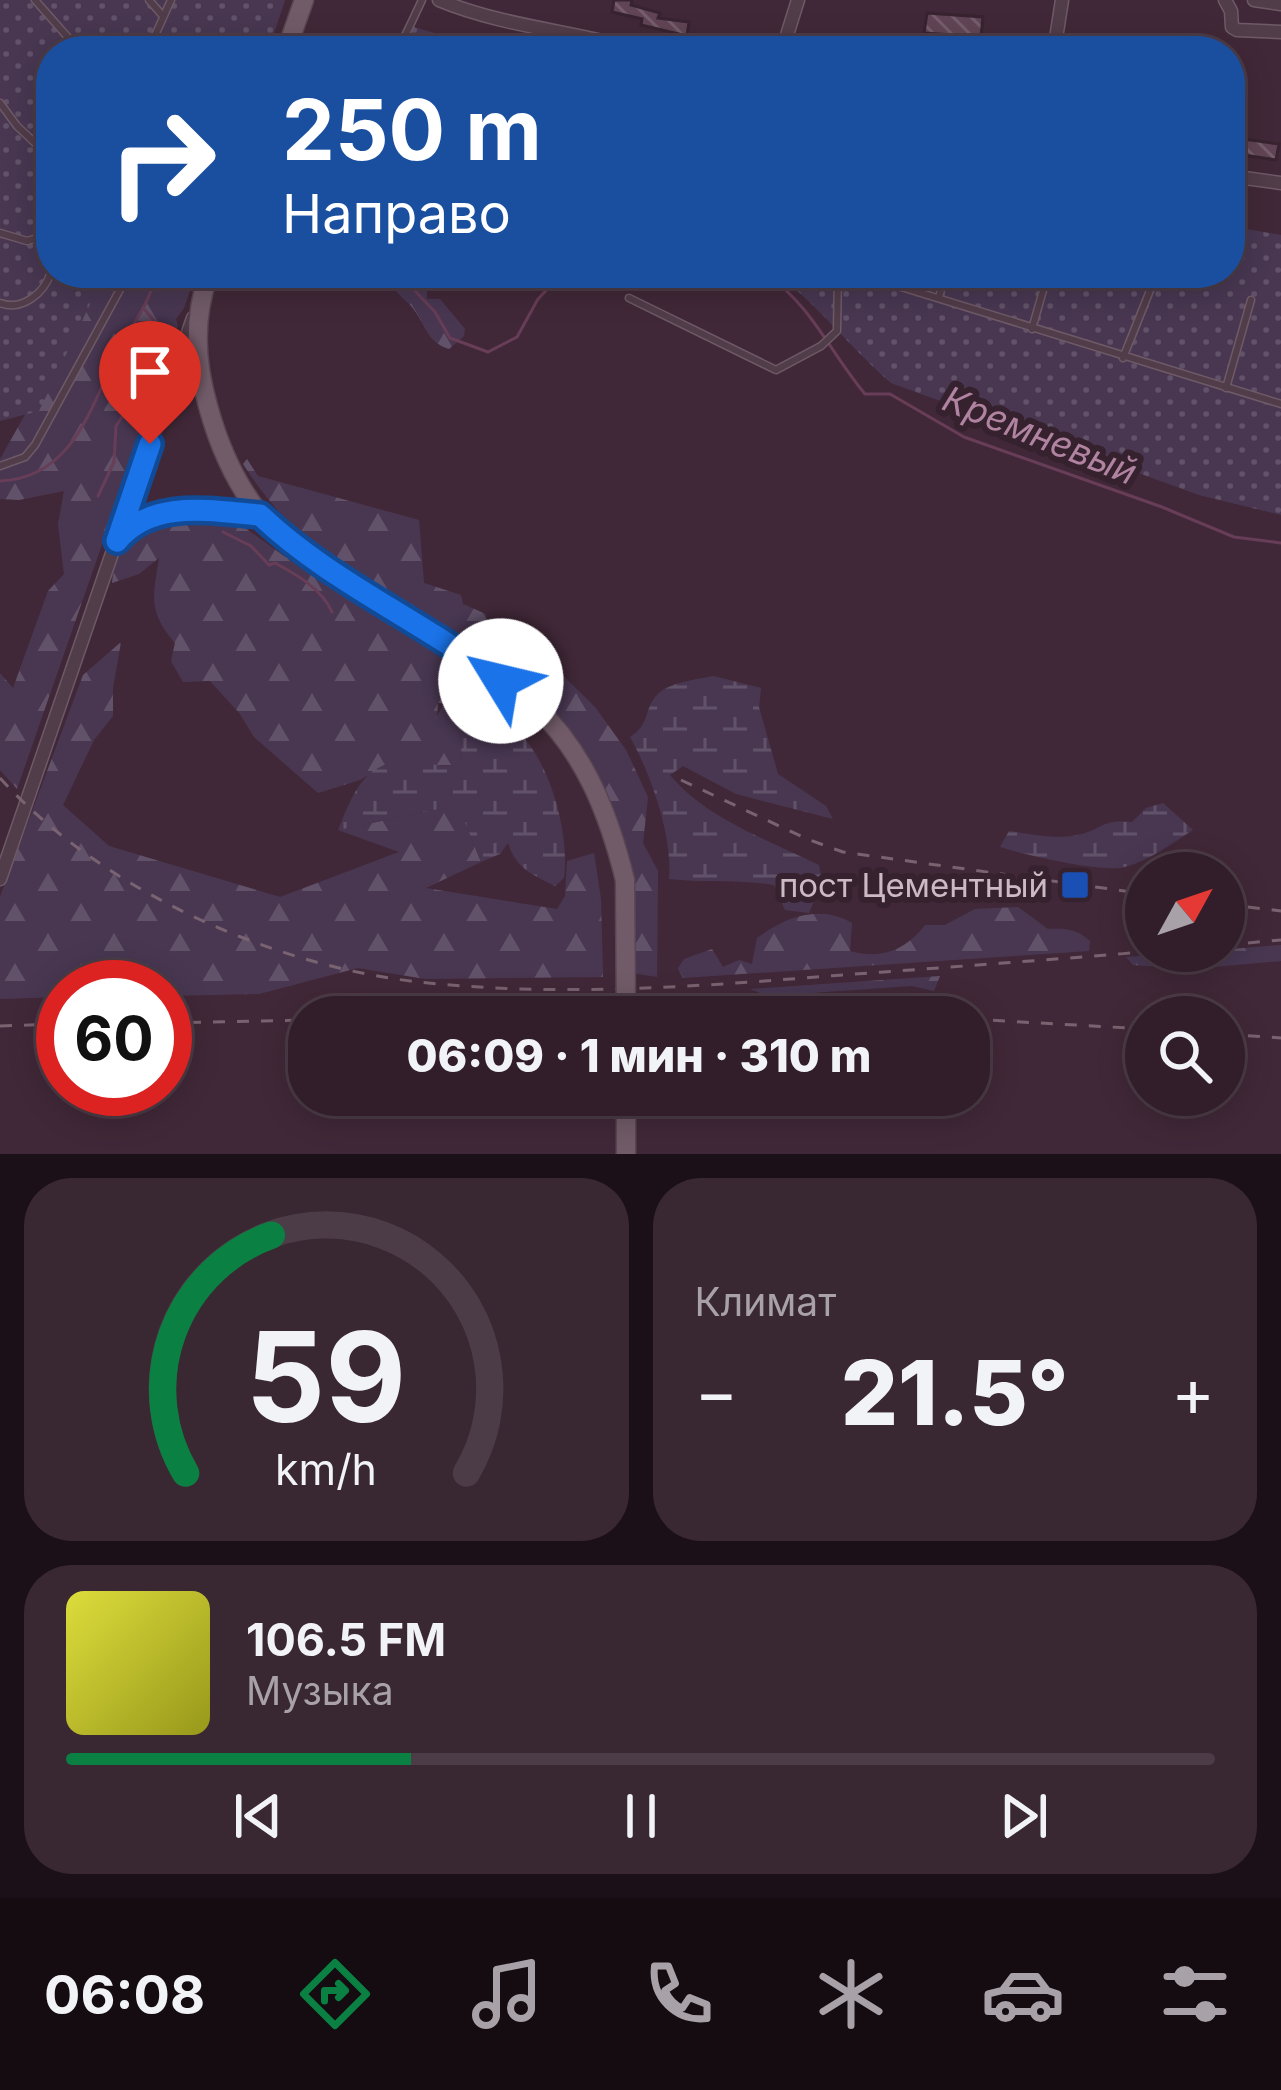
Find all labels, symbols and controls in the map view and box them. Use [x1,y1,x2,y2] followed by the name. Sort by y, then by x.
[282,79,542,180] text: 250 m
[84,84,240,240] icon: right
[282,181,511,246] text: Направо
[99,321,201,444] pin
[117,339,183,405] icon: arrive
[937,376,1143,494] water label: Кремневый
[438,618,564,744] position arrow
[1125,852,1245,972] north arrow
[1125,852,1245,1116] map controls
[779,865,1048,905] place label: пост Цементный
[1059,869,1091,901] marker: пост Цементный
[36,960,192,1116] speed limit sign: 60
[1125,996,1245,1116] button: search
[406,1028,872,1083] text: 06:09 · 1 мин · 310 m
[695,1278,836,1325] text: Климат
[246,1301,407,1452] text: 59
[841,1338,1069,1447] text: 21.5°
[695,1352,738,1432] text: −
[1171,1352,1215,1432] text: +
[275,1442,377,1494] text: km/h
[246,1612,446,1667] text: 106.5 FM
[246,1667,394,1714] text: Музыка
[225,1783,291,1849] icon: previous
[608,1783,674,1849] icon: pause
[991,1783,1057,1849] icon: next
[293,1952,377,2036] icon: directions
[465,1952,549,2036] icon: music
[637,1952,721,2036] icon: phone
[809,1952,893,2036] icon: climate
[981,1952,1065,2036] icon: car
[1153,1952,1237,2036] icon: filters
[44,1962,205,2027] text: 06:08

